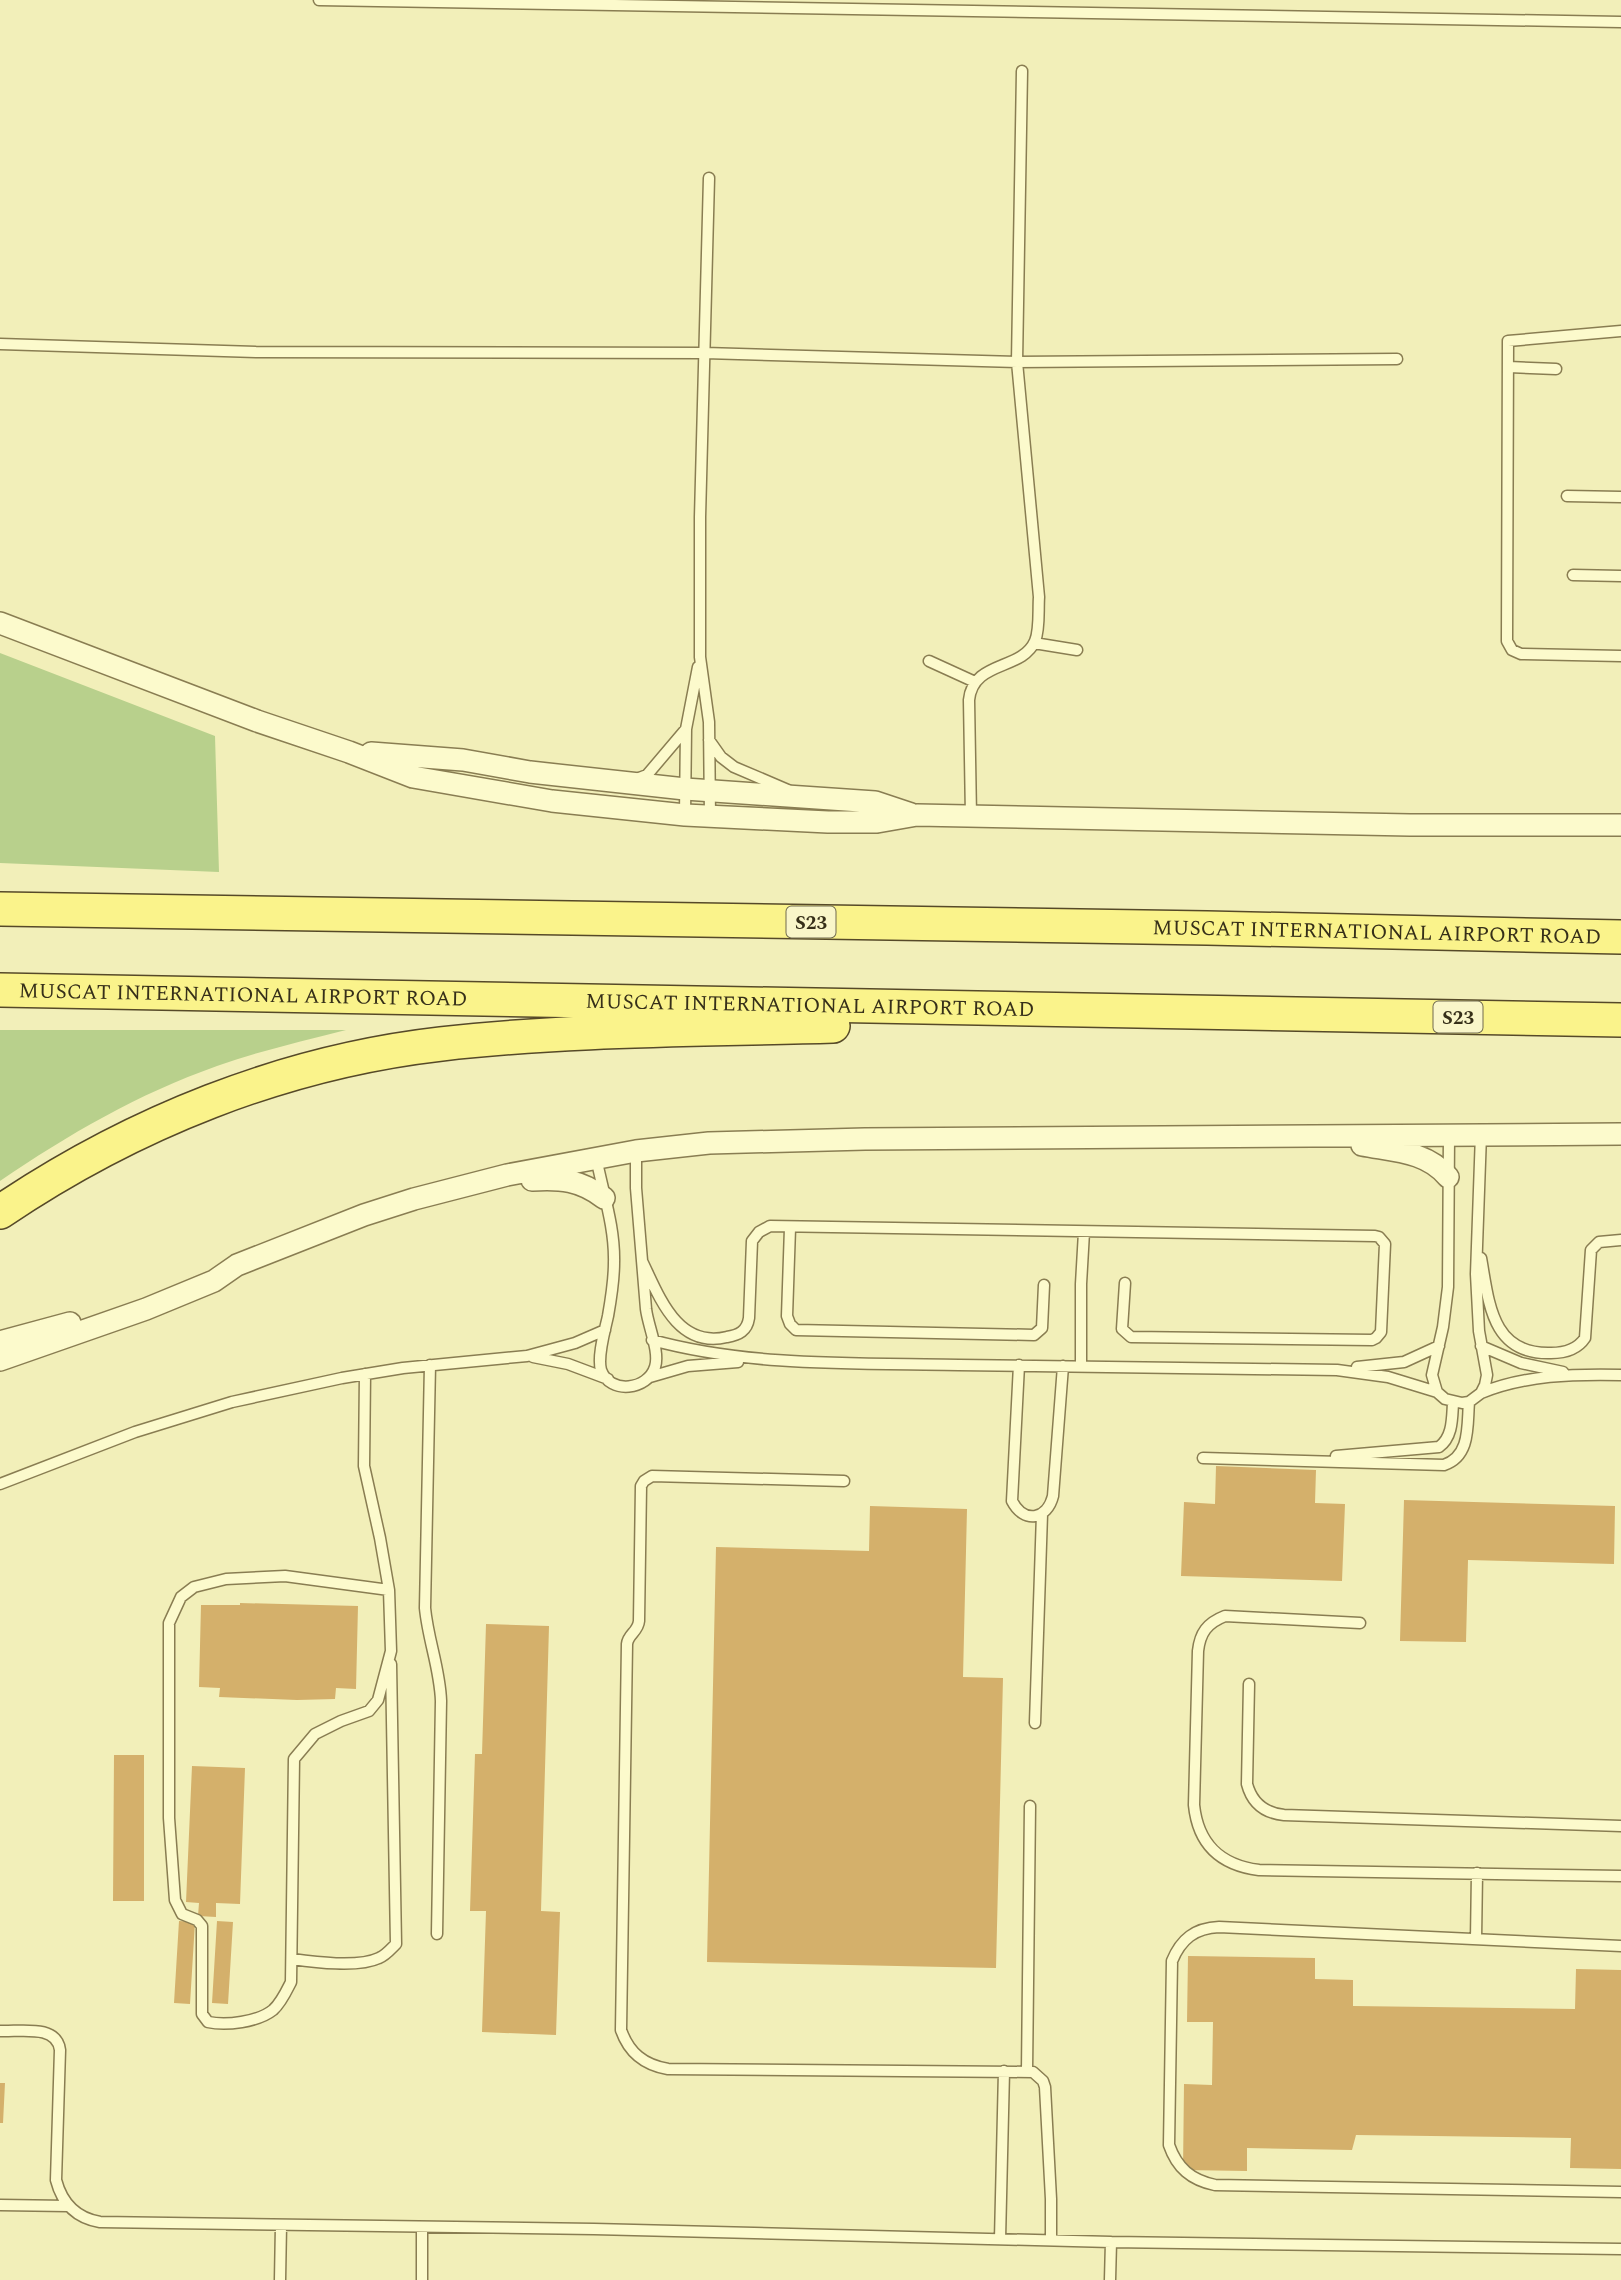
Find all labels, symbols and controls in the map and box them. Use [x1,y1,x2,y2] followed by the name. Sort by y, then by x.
[786,906,836,938] road number: S23
[1152,912,1602,954] street label: MUSCAT INTERNATIONAL AIRPORT ROAD
[18,975,468,1016] street label: MUSCAT INTERNATIONAL AIRPORT ROAD
[585,986,1035,1026] street label: MUSCAT INTERNATIONAL AIRPORT ROAD
[1434,1001,1482,1032] road number: S23

